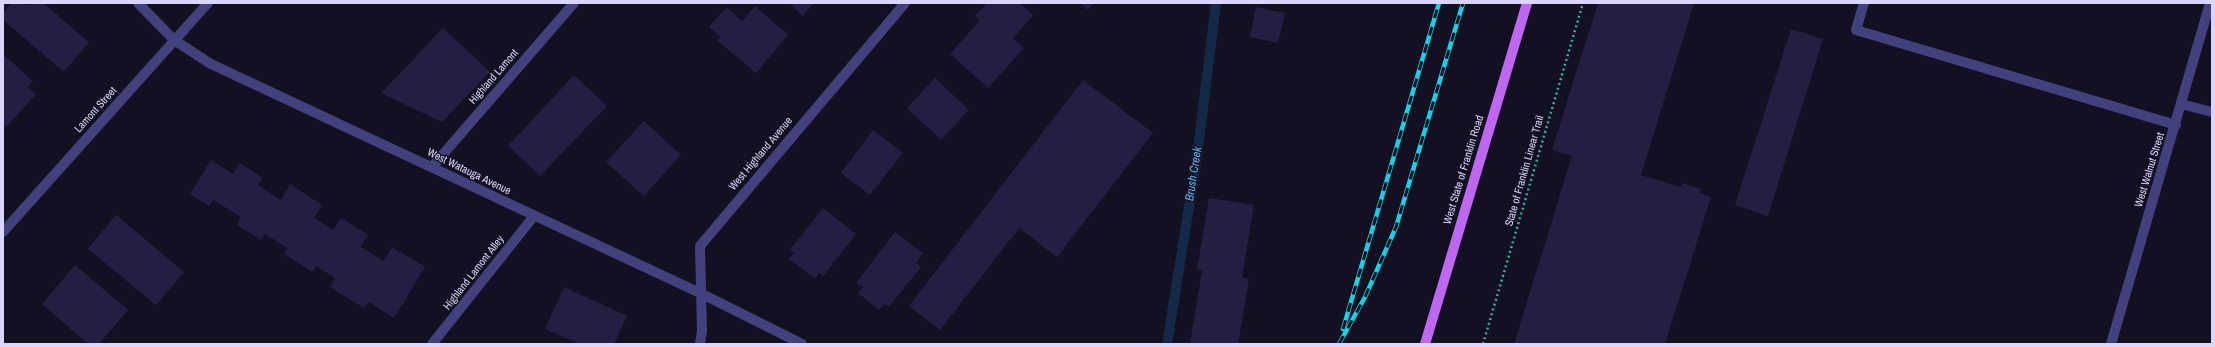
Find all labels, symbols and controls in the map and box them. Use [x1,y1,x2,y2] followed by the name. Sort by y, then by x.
[466,47,522,107] street label: Highland Lamont
[72,85,120,135] street label: Lamont Street
[1441,114,1487,226] street label: West State of Franklin Road
[1503,114,1547,228] street label: State of Franklin Linear Trail
[726,115,796,193] street label: West Highland Avenue
[2132,131,2168,209] street label: West Walnut Street
[425,146,513,198] street label: West Watauga Avenue
[1183,146,1205,202] water label: Brush Creek
[441,233,507,313] street label: Highland Lamont Alley

